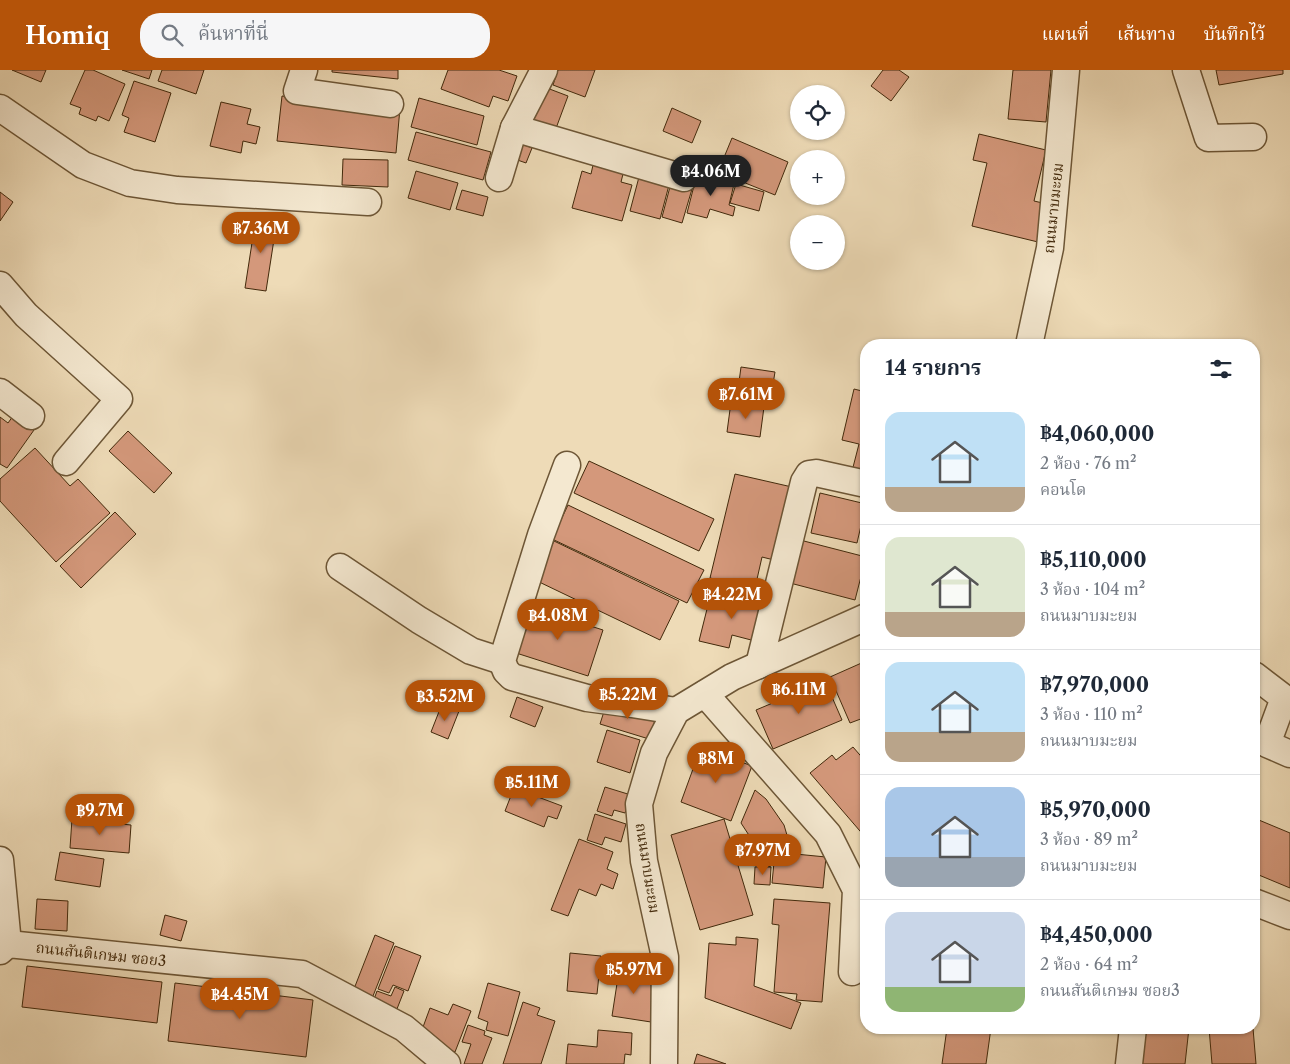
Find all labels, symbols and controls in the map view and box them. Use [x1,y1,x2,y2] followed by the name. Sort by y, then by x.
[140,13,490,58] search box
[25,21,110,50] text: Homiq
[158,21,186,49] icon: search
[198,22,269,45] text: ค้นหาที่นี่
[1042,23,1089,45] text: แผนที่
[1117,23,1176,45] text: เส้นทาง
[1204,23,1265,45] text: บันทึกไว้
[790,85,845,270] map controls
[790,85,845,140] button: locate
[790,150,845,205] button: +
[670,154,752,197] pin: ฿4.06M
[681,161,741,181] text: ฿4.06M
[1039,162,1067,254] street label: ถนนมาบมะยม
[220,212,302,254] pin: ฿7.36M
[790,215,845,270] button: −
[233,218,289,238] text: ฿7.36M
[885,355,981,380] text: 14 รายการ
[1207,355,1235,383] icon: filters
[705,378,787,420] pin: ฿7.61M
[719,384,773,404] text: ฿7.61M
[1040,421,1154,446] text: ฿4,060,000
[925,432,985,492] icon: home
[1040,453,1136,473] text: 2 ห้อง · 76 m²
[1040,479,1086,499] text: คอนโด
[1040,547,1147,572] text: ฿5,110,000
[925,557,985,617] icon: home
[691,578,773,620] pin: ฿4.22M
[1040,579,1145,599] text: 3 ห้อง · 104 m²
[703,584,761,604] text: ฿4.22M
[517,598,599,641] pin: ฿4.08M
[528,605,588,625] text: ฿4.08M
[1040,605,1137,625] text: ถนนมาบมะยม
[758,672,840,715] pin: ฿6.11M
[1040,672,1149,697] text: ฿7,970,000
[587,678,669,720] pin: ฿5.22M
[772,679,826,699] text: ฿6.11M
[404,680,486,722] pin: ฿3.52M
[925,682,985,742] icon: home
[599,684,657,704] text: ฿5.22M
[416,686,474,706] text: ฿3.52M
[1040,704,1143,724] text: 3 ห้อง · 110 m²
[1040,730,1137,750] text: ถนนมาบมะยม
[692,742,740,784] pin: ฿8M
[698,748,734,768] text: ฿8M
[491,766,573,808] pin: ฿5.11M
[505,772,559,792] text: ฿5.11M
[65,794,135,836] pin: ฿9.7M
[1040,797,1151,822] text: ฿5,970,000
[76,800,124,820] text: ฿9.7M
[925,807,985,867] icon: home
[631,821,665,915] street label: ถนนมาบมะยม
[1040,829,1138,849] text: 3 ห้อง · 89 m²
[722,834,804,876] pin: ฿7.97M
[735,840,791,860] text: ฿7.97M
[1040,855,1137,875] text: ถนนมาบมะยม
[1040,922,1153,947] text: ฿4,450,000
[925,932,985,992] icon: home
[35,938,167,970] street label: ถนนสันติเกษม ซอย3
[593,952,675,995] pin: ฿5.97M
[1040,954,1138,974] text: 2 ห้อง · 64 m²
[606,959,662,979] text: ฿5.97M
[199,978,281,1020] pin: ฿4.45M
[1040,980,1180,1000] text: ถนนสันติเกษม ซอย3
[211,984,269,1004] text: ฿4.45M

